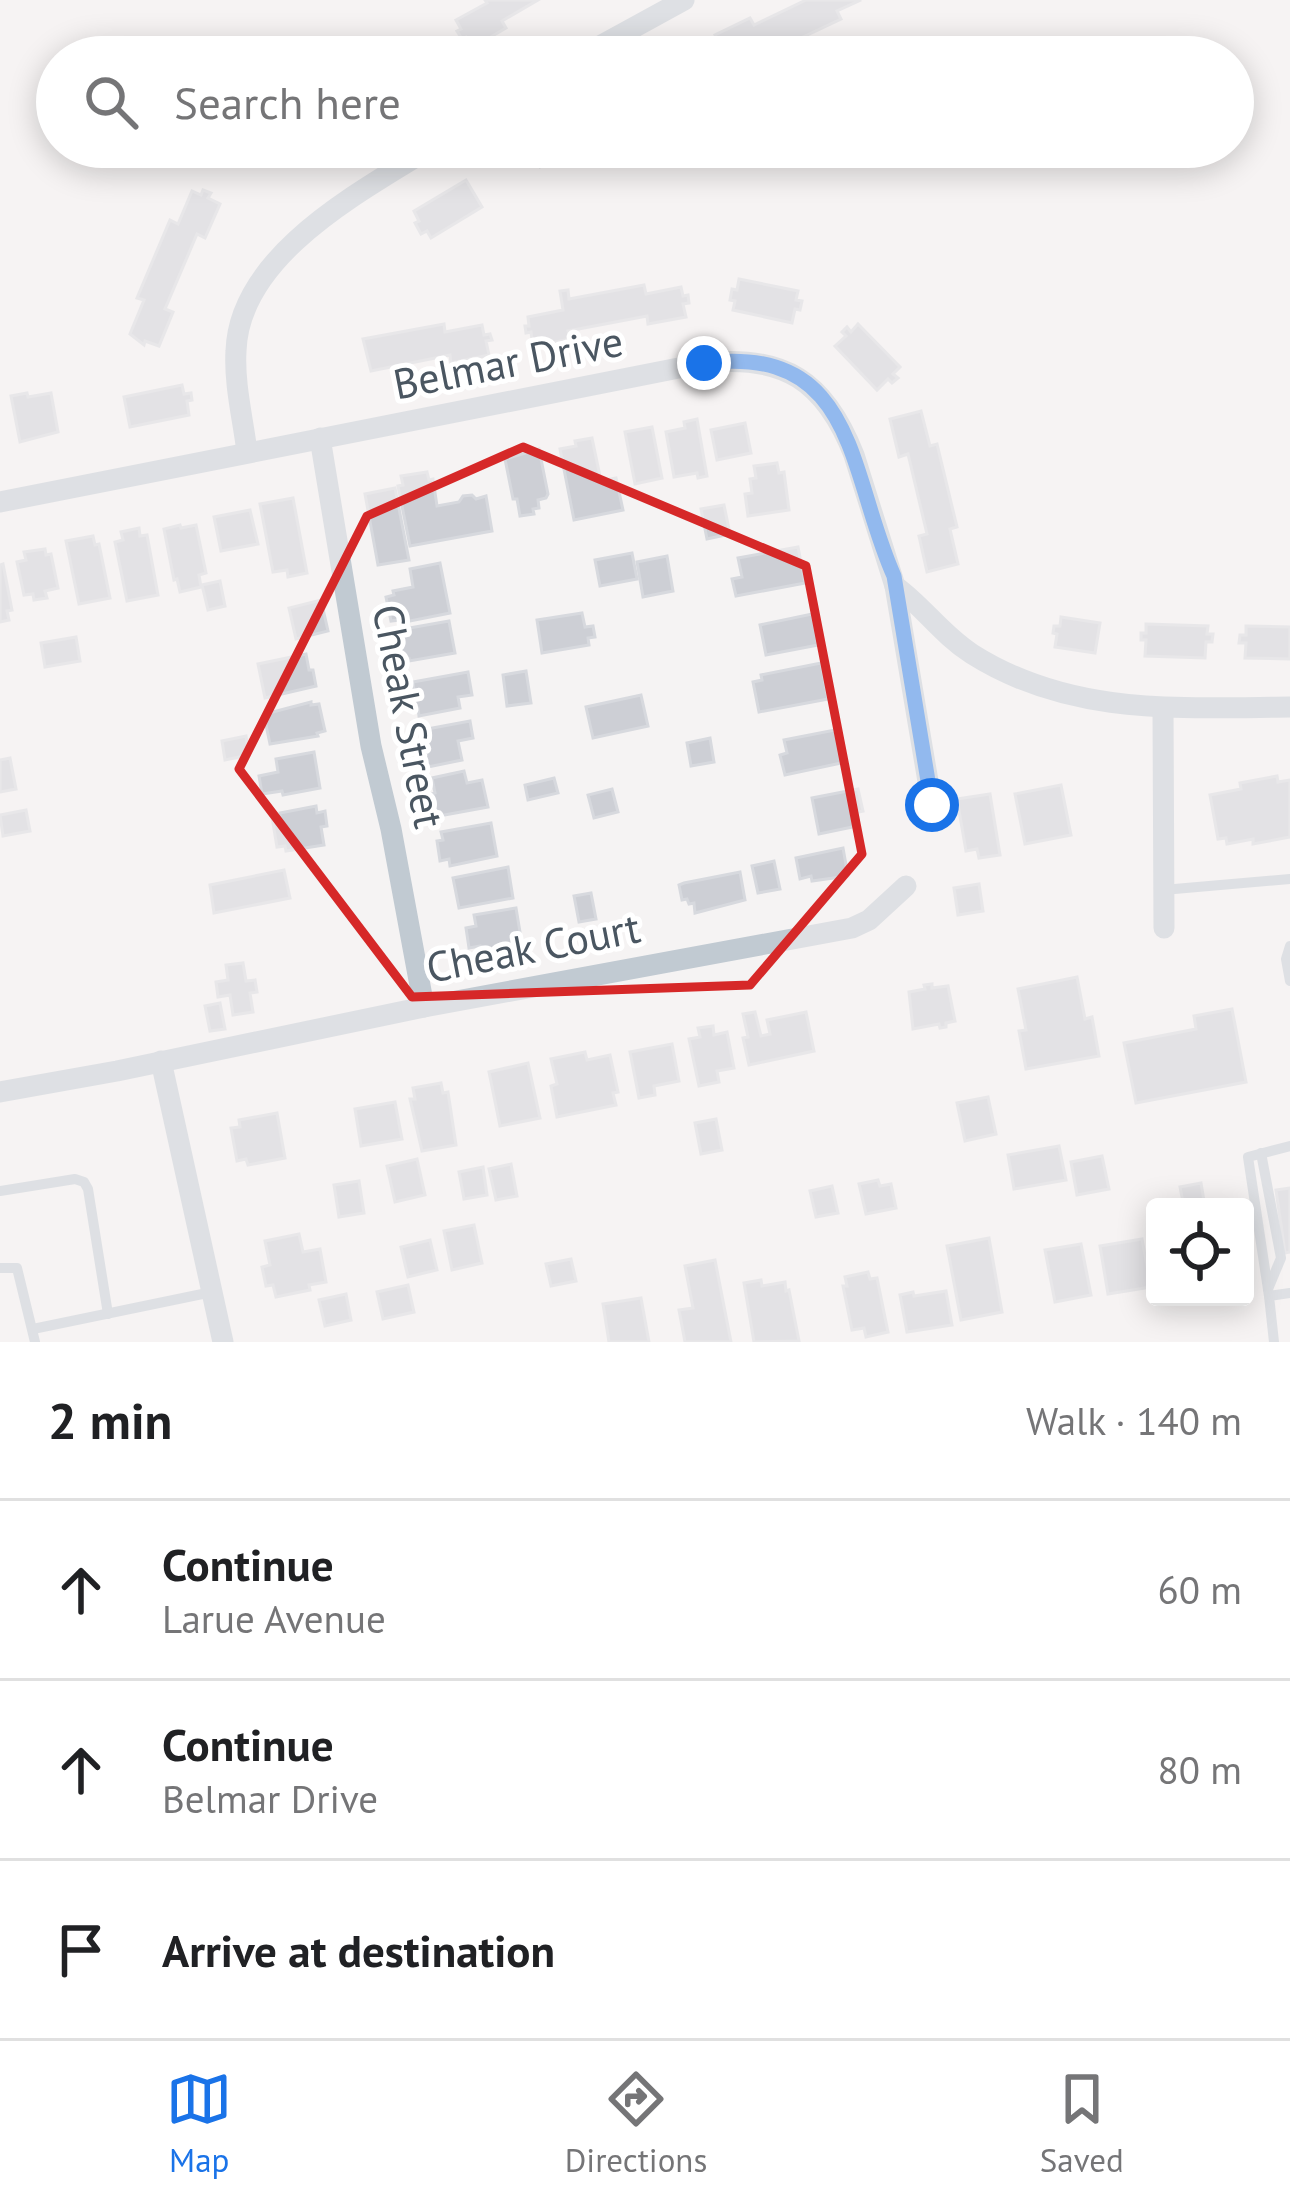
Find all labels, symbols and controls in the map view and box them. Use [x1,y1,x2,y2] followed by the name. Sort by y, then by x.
[36,36,1254,168] search box
[78,69,144,135] icon: search
[174,73,401,131] text: Search here
[389,313,627,411] street label: Belmar Drive
[677,336,731,390] route end
[360,600,458,832] street label: Cheak Street
[905,778,959,832] route start
[421,899,645,995] street label: Cheak Court
[1146,1198,1254,1306] map controls
[1146,1198,1254,1306] button: locate
[48,1387,172,1453] text: 2 min
[1026,1395,1242,1446] text: Walk · 140 m
[162,1535,334,1593] text: Continue
[48,1557,114,1623] icon: ahead
[1157,1564,1242,1615] text: 60 m
[162,1593,386,1644] text: Larue Avenue
[162,1715,334,1773] text: Continue
[48,1737,114,1803] icon: ahead
[1157,1744,1242,1795] text: 80 m
[162,1773,378,1824] text: Belmar Drive
[48,1917,114,1983] icon: arrive
[162,1921,555,1979] text: Arrive at destination
[166,2066,232,2181] tab: Map
[565,2066,707,2181] tab: Directions
[1040,2066,1124,2181] tab: Saved

